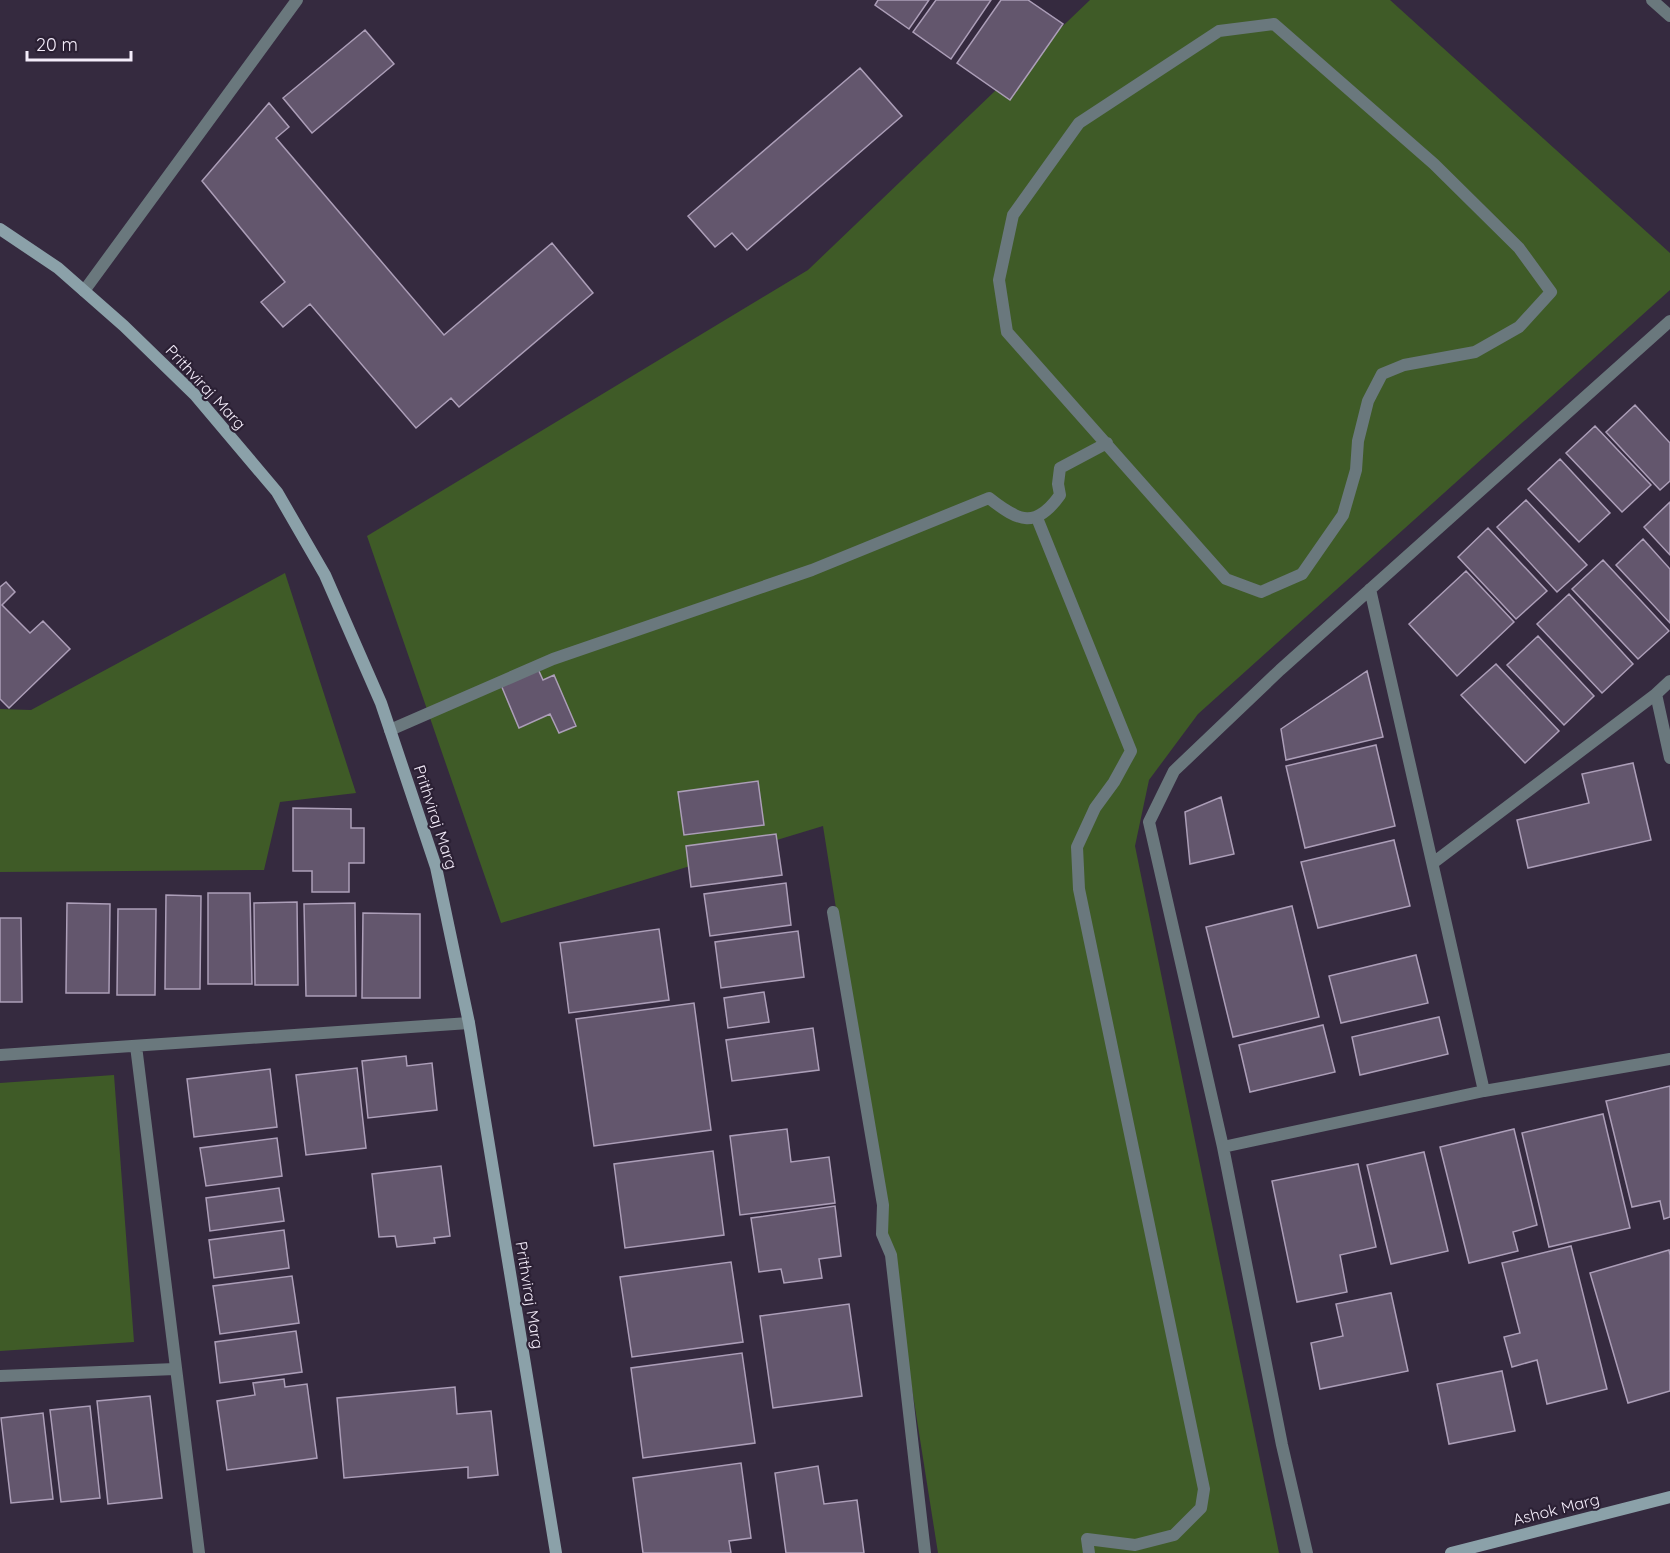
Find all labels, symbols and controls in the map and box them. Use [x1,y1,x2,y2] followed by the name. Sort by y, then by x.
[27,24,130,62] scale bar
[36,33,78,56] text: 20 m
[162,340,250,434] street label: Prithviraj Marg
[410,762,462,872] street label: Prithviraj Marg
[512,1240,548,1350] street label: Prithviraj Marg
[1511,1489,1601,1529] street label: Ashok Marg

